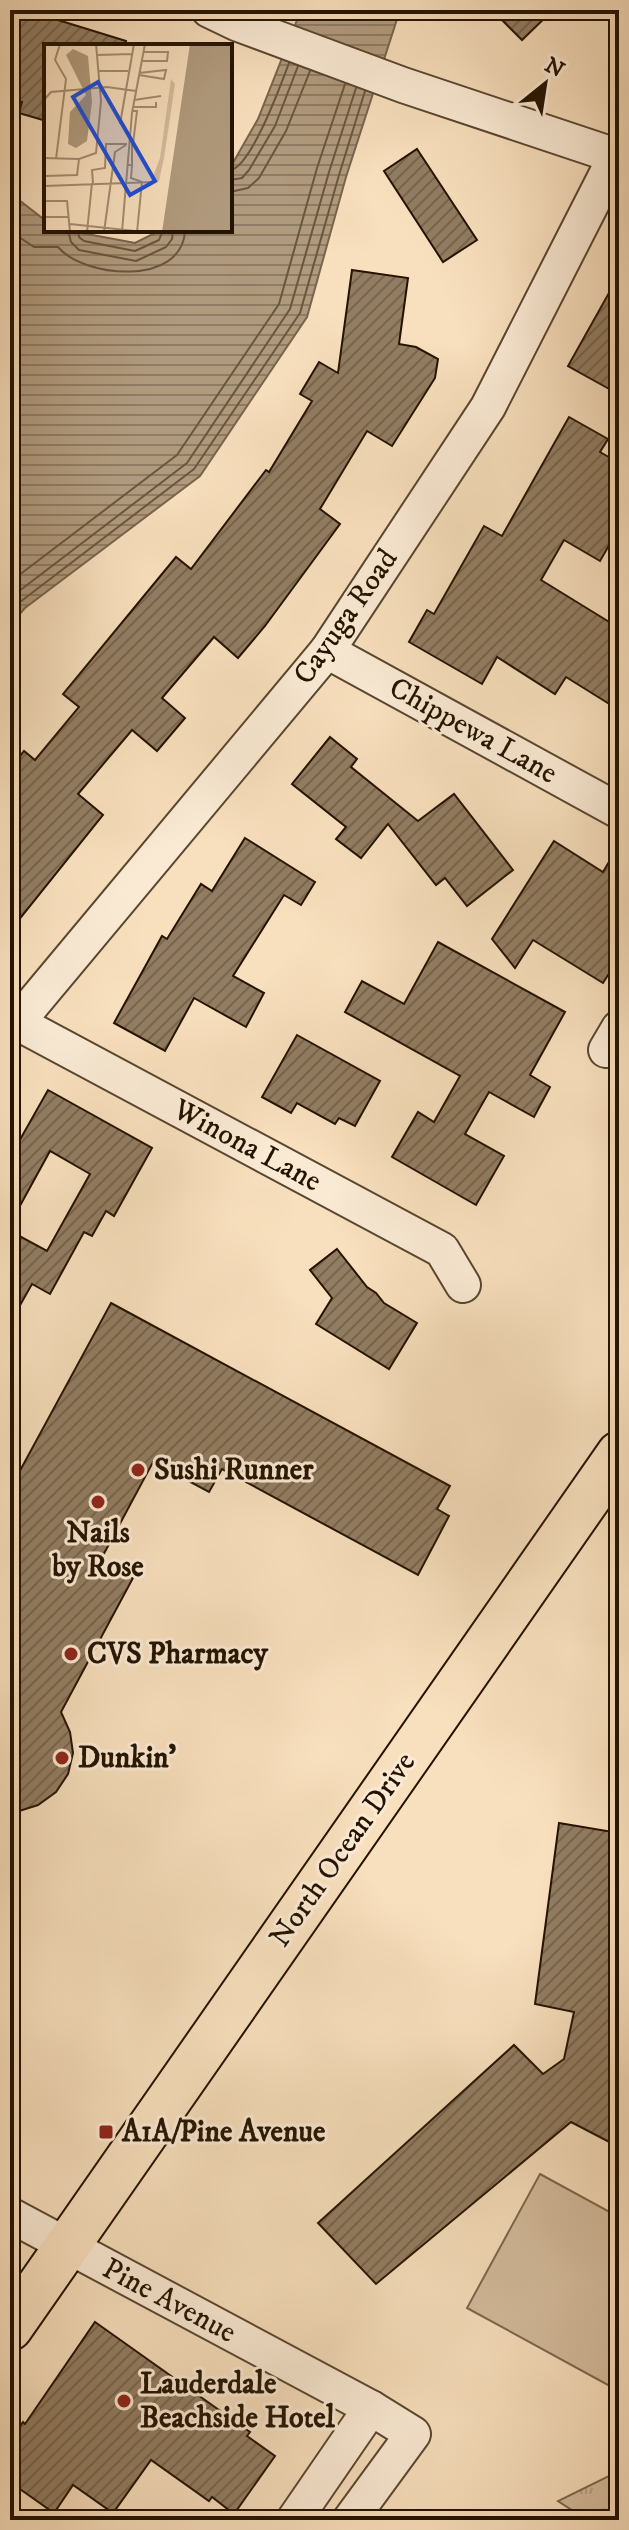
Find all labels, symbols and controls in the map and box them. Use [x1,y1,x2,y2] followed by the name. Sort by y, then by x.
[44,44,232,232] inset map
[505,44,585,124] north arrow
[540,52,569,84] text: N
[286,542,406,692] street label: Cayuga Road
[382,670,564,792] street label: Chippewa Lane
[166,1091,327,1200] street label: Winona Lane
[154,1452,314,1489] place label: Sushi Runner
[129,1461,147,1479] marker: Sushi Runner
[89,1493,107,1511] marker: Nails by Rose
[51,1515,144,1586] place label: Nails by Rose
[87,1636,268,1673] place label: CVS Pharmacy
[62,1645,80,1663] marker: CVS Pharmacy
[78,1740,177,1777] place label: Dunkin'
[262,1745,424,1955] street label: North Ocean Drive
[53,1749,71,1767] marker: Dunkin'
[121,2114,326,2151] place label: A1A/Pine Avenue
[97,2123,115,2141] marker: A1A/Pine Avenue
[96,2250,242,2352] street label: Pine Avenue
[140,2366,336,2437] place label: Lauderdale Beachside Hotel
[115,2392,133,2410] marker: Lauderdale Beachside Hotel

